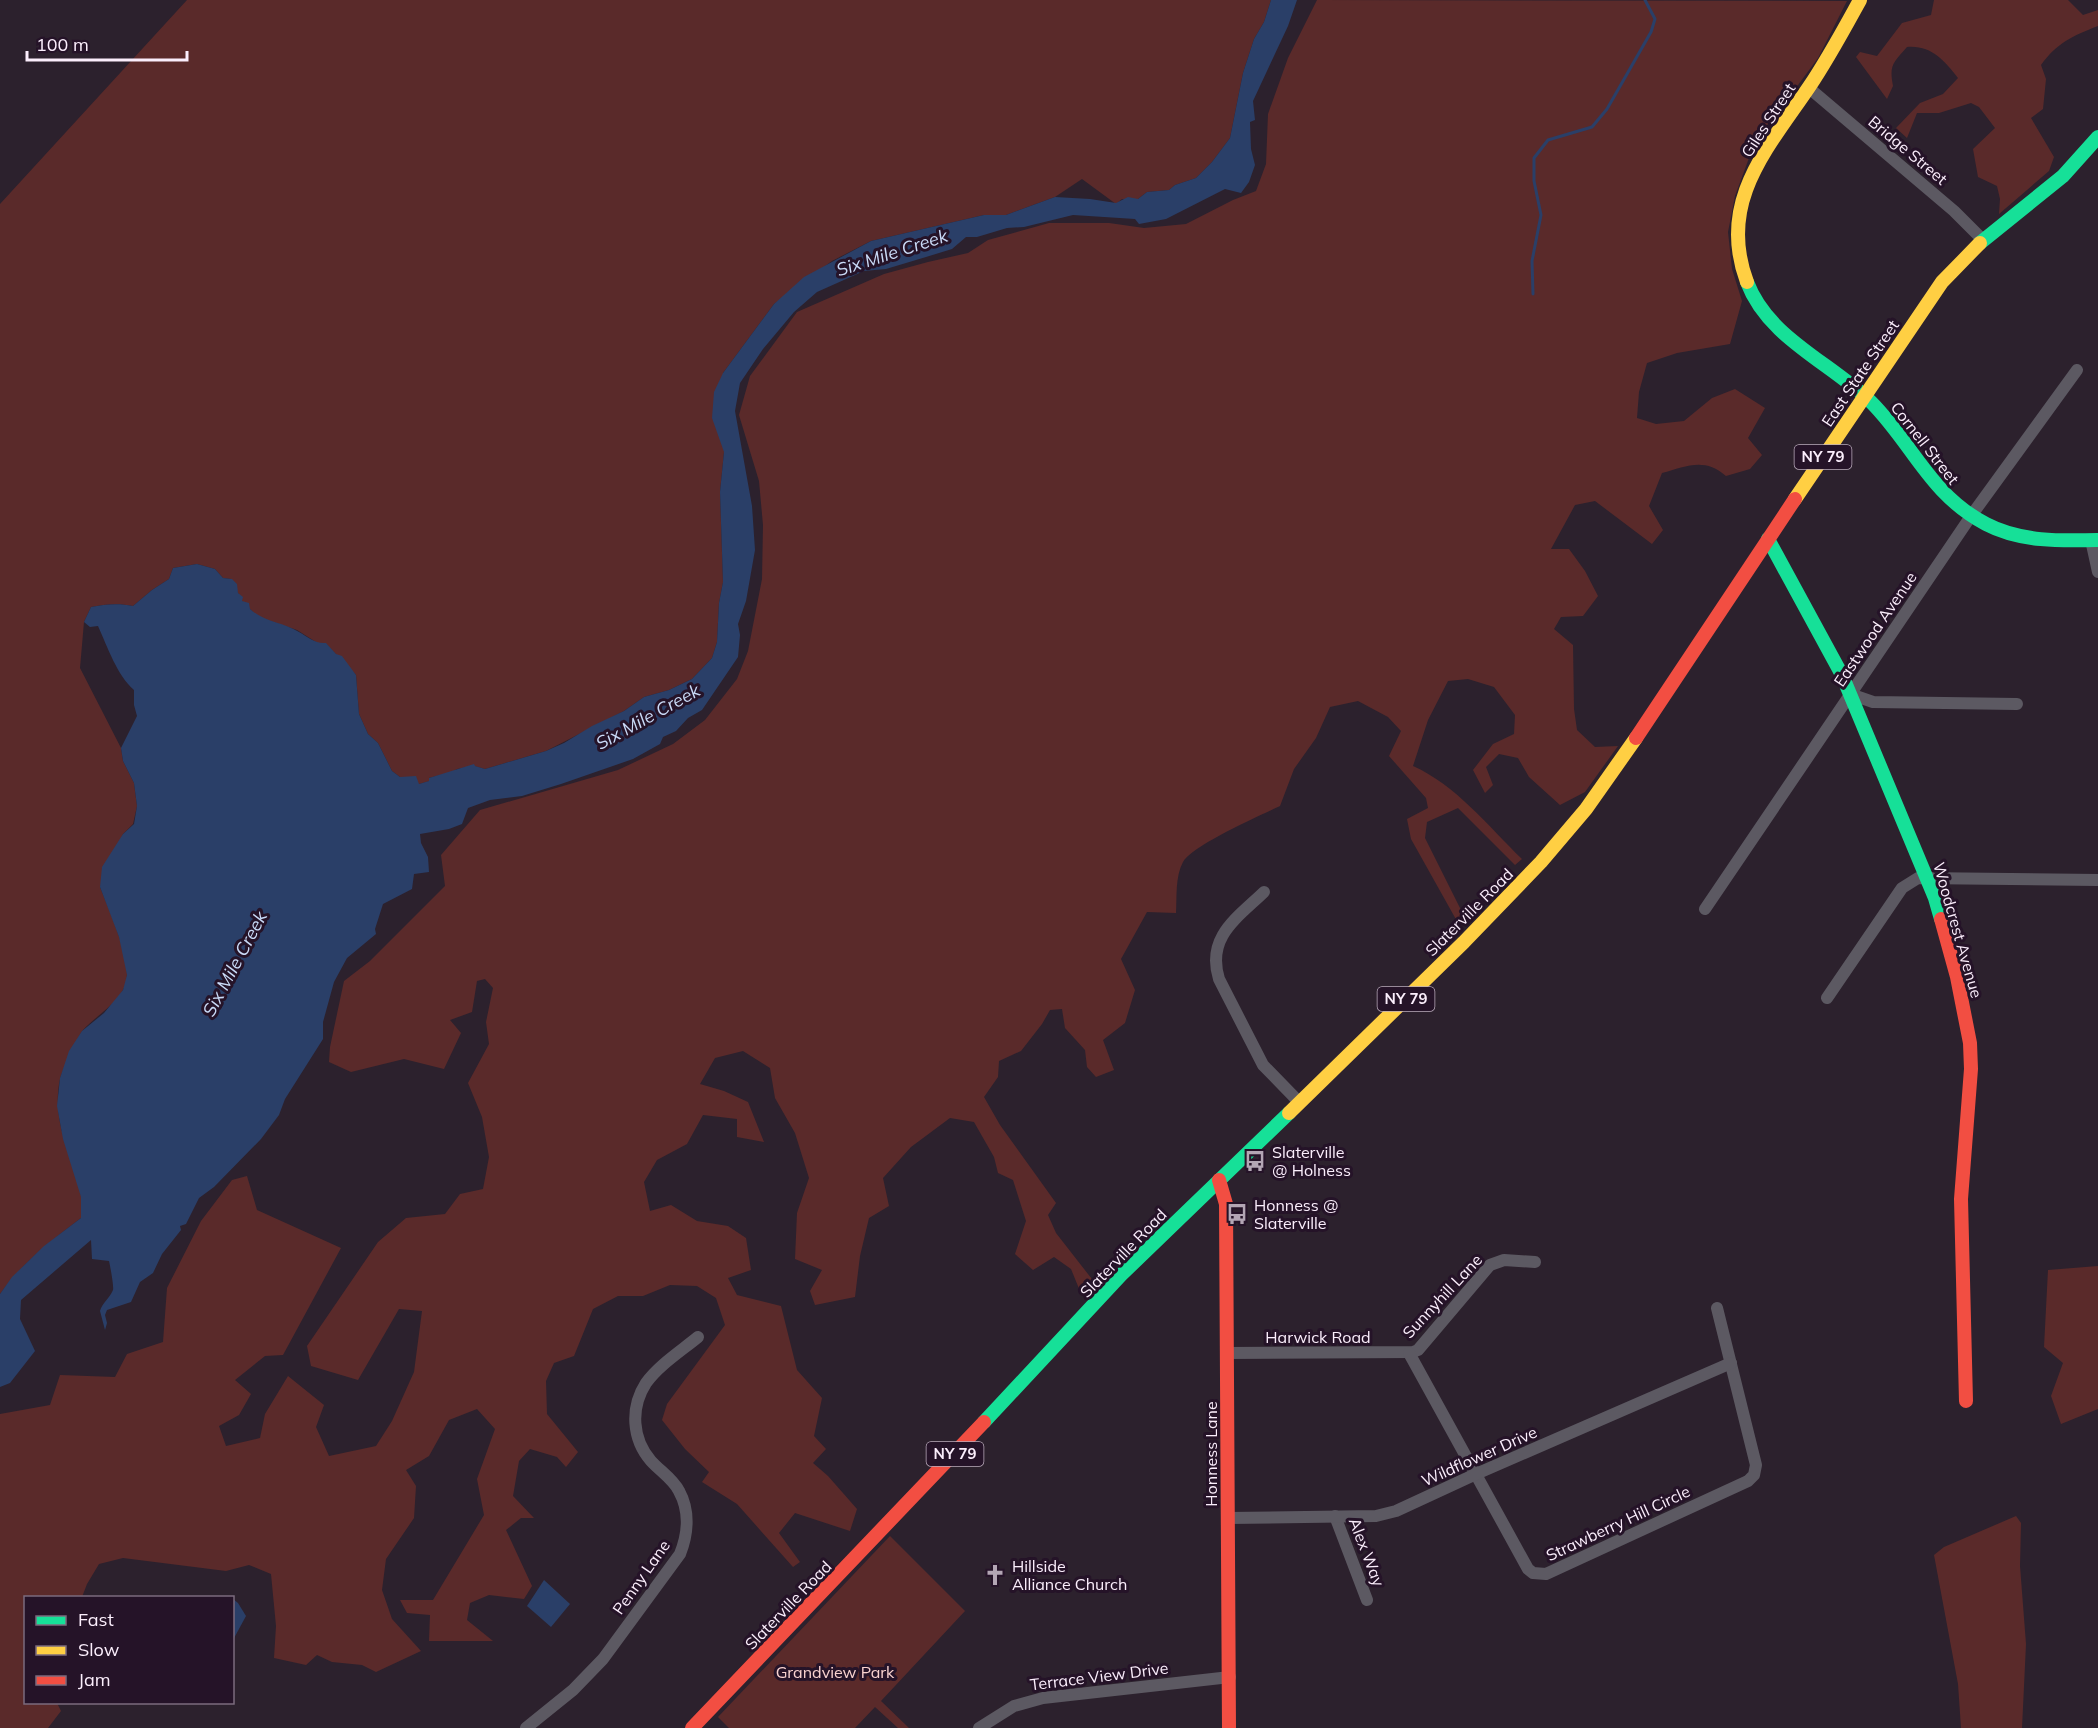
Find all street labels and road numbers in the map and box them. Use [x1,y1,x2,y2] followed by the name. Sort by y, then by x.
[1737,79,1800,161] street label: Giles Street
[1864,111,1952,189] street label: Bridge Street
[1817,316,1903,430] street label: East State Street
[1887,398,1964,489] street label: Cornell Street
[1794,445,1852,469] road number: NY 79
[1829,568,1921,690] street label: Eastwood Avenue
[1929,860,1987,1000] street label: Woodcrest Avenue
[1421,864,1517,960] street label: Slaterville Road
[1378,987,1434,1011] road number: NY 79
[1076,1204,1170,1302] street label: Slaterville Road
[1398,1250,1486,1342] street label: Sunnyhill Lane
[1265,1327,1371,1347] street label: Harwick Road
[1201,1401,1221,1507] street label: Honness Lane
[1418,1422,1540,1490] street label: Wildflower Drive
[926,1442,984,1466] road number: NY 79
[1543,1481,1693,1565] street label: Strawberry Hill Circle
[1345,1515,1389,1590] street label: Alex Way
[608,1536,674,1618] street label: Penny Lane
[741,1556,835,1654] street label: Slaterville Road
[1029,1658,1169,1694] street label: Terrace View Drive

